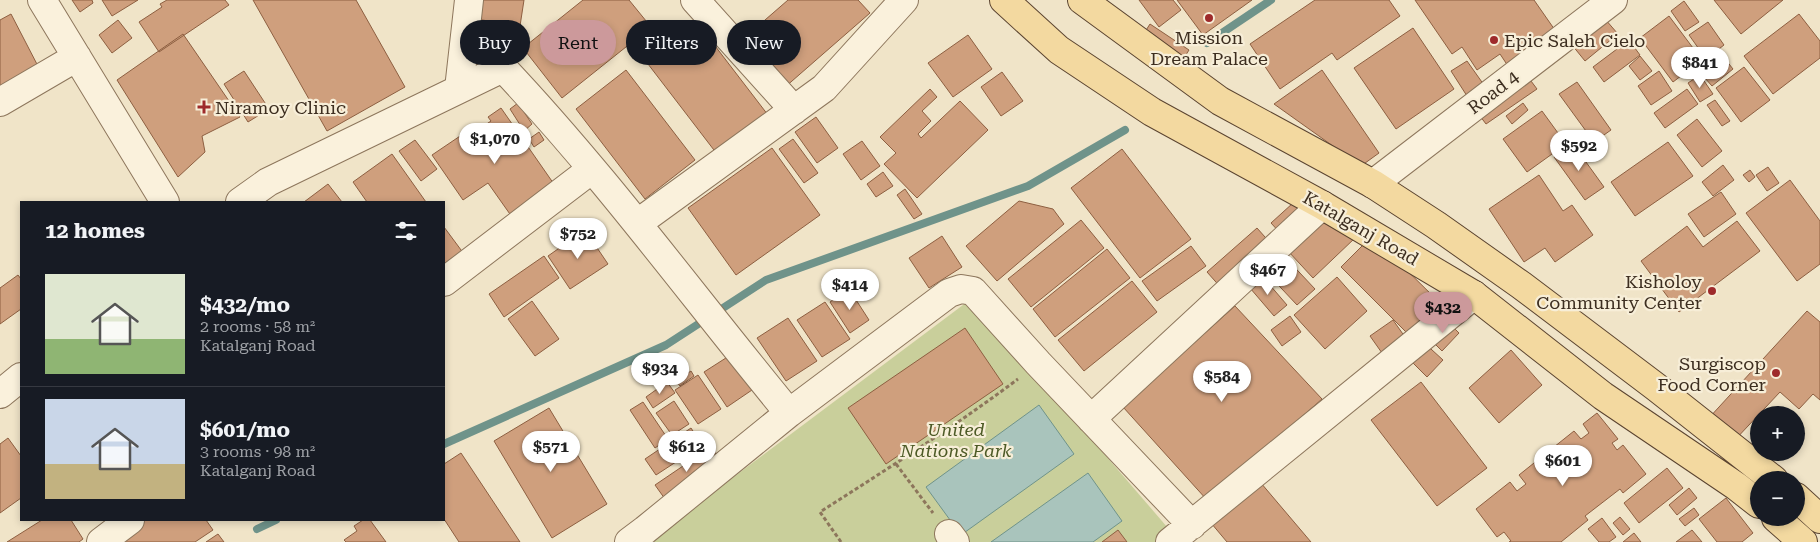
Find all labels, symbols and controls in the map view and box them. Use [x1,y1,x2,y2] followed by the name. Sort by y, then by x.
[1203,12,1215,24] marker: Mission Dream Palace
[460,20,530,65] chip: Buy
[540,20,616,65] chip: Rent
[626,20,717,65] chip: Filters
[727,20,801,65] chip: New
[1150,27,1268,69] place label: Mission Dream Palace
[1504,30,1645,51] place label: Epic Saleh Cielo
[1488,34,1500,46] marker: Epic Saleh Cielo
[1670,46,1730,89] pin: $841
[1682,53,1718,72] text: $841
[1463,66,1523,118] street label: Road 4
[215,97,346,118] place label: Niramoy Clinic
[197,100,211,114] marker: Niramoy Clinic
[454,122,536,165] pin: $1,070
[470,129,520,148] text: $1,070
[1549,130,1609,172] pin: $592
[1561,136,1597,155] text: $592
[1300,186,1423,270] street label: Katalganj Road
[392,217,420,245] icon: filters
[548,218,608,260] pin: $752
[45,219,145,243] text: 12 homes
[560,224,596,243] text: $752
[1238,254,1298,296] pin: $467
[1250,260,1286,279] text: $467
[820,268,880,311] pin: $414
[1536,271,1702,313] place label: Kisholoy Community Center
[832,275,868,294] text: $414
[1706,285,1718,297] marker: Kisholoy Community Center
[1413,292,1473,334] pin: $432
[200,293,290,317] text: $432/mo
[85,294,145,354] icon: home
[1425,298,1461,317] text: $432
[200,317,315,336] text: 2 rooms · 58 m²
[200,336,315,355] text: Katalganj Road
[630,352,690,395] pin: $934
[1657,353,1766,395] place label: Surgiscop Food Corner
[642,359,678,378] text: $934
[1192,360,1252,403] pin: $584
[1204,367,1240,386] text: $584
[1770,367,1782,379] marker: Surgiscop Food Corner
[1750,406,1805,526] map controls
[1750,406,1805,461] button: +
[200,418,290,442] text: $601/mo
[85,419,145,479] icon: home
[899,419,1012,461] park label: United Nations Park
[521,430,581,473] pin: $571
[657,430,717,473] pin: $612
[533,437,569,456] text: $571
[669,437,705,456] text: $612
[200,442,315,461] text: 3 rooms · 98 m²
[1533,444,1593,487] pin: $601
[1545,451,1581,470] text: $601
[200,461,315,480] text: Katalganj Road
[1750,471,1805,526] button: −

